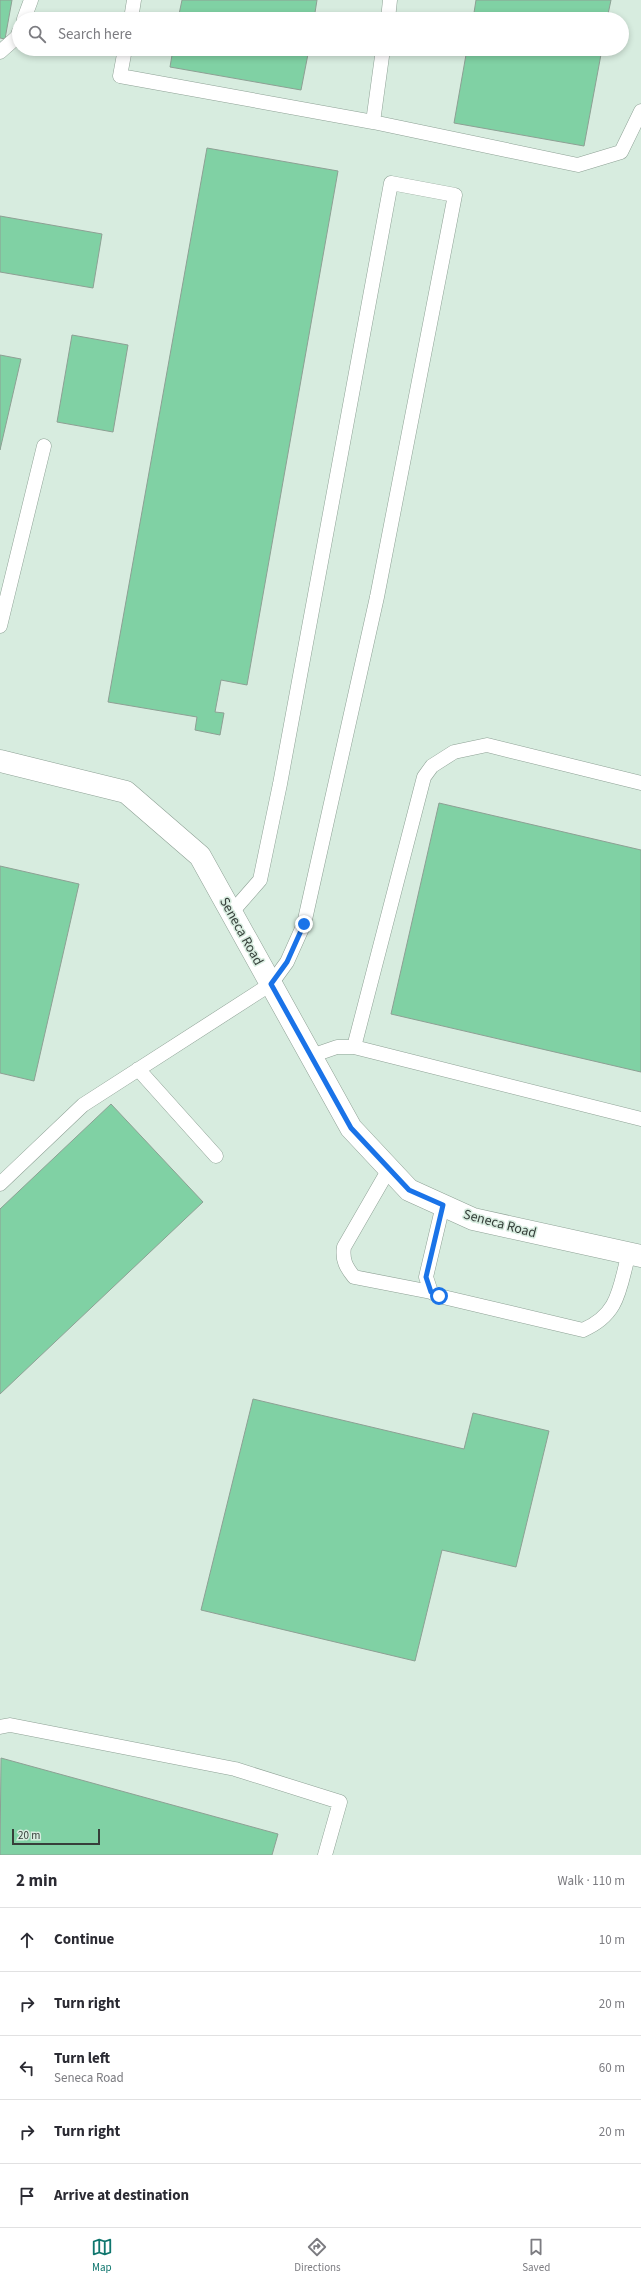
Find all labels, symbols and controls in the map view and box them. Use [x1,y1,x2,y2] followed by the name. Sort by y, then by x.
[12,12,629,56] search box
[26,23,48,45] icon: search
[58,24,132,45] text: Search here
[214,894,268,969] street label: Seneca Road
[295,915,313,933] route end
[461,1205,539,1243] street label: Seneca Road
[430,1287,448,1305] route start
[12,1827,100,1846] scale bar
[18,1828,40,1843] text: 20 m
[16,1869,57,1893] text: 2 min
[557,1872,625,1890] text: Walk · 110 m
[16,1929,38,1951] icon: ahead
[54,1929,114,1950] text: Continue
[599,1931,625,1949] text: 10 m
[16,1993,38,2015] icon: right
[54,1993,120,2014] text: Turn right
[599,1995,625,2013] text: 20 m
[54,2048,110,2069] text: Turn left
[16,2057,38,2079] icon: left
[599,2059,625,2077] text: 60 m
[54,2069,124,2087] text: Seneca Road
[16,2121,38,2143] icon: right
[54,2121,120,2142] text: Turn right
[599,2123,625,2141] text: 20 m
[16,2185,38,2207] icon: arrive
[54,2185,189,2206] text: Arrive at destination
[91,2236,113,2275] tab: Map
[294,2236,341,2275] tab: Directions
[522,2236,550,2275] tab: Saved

